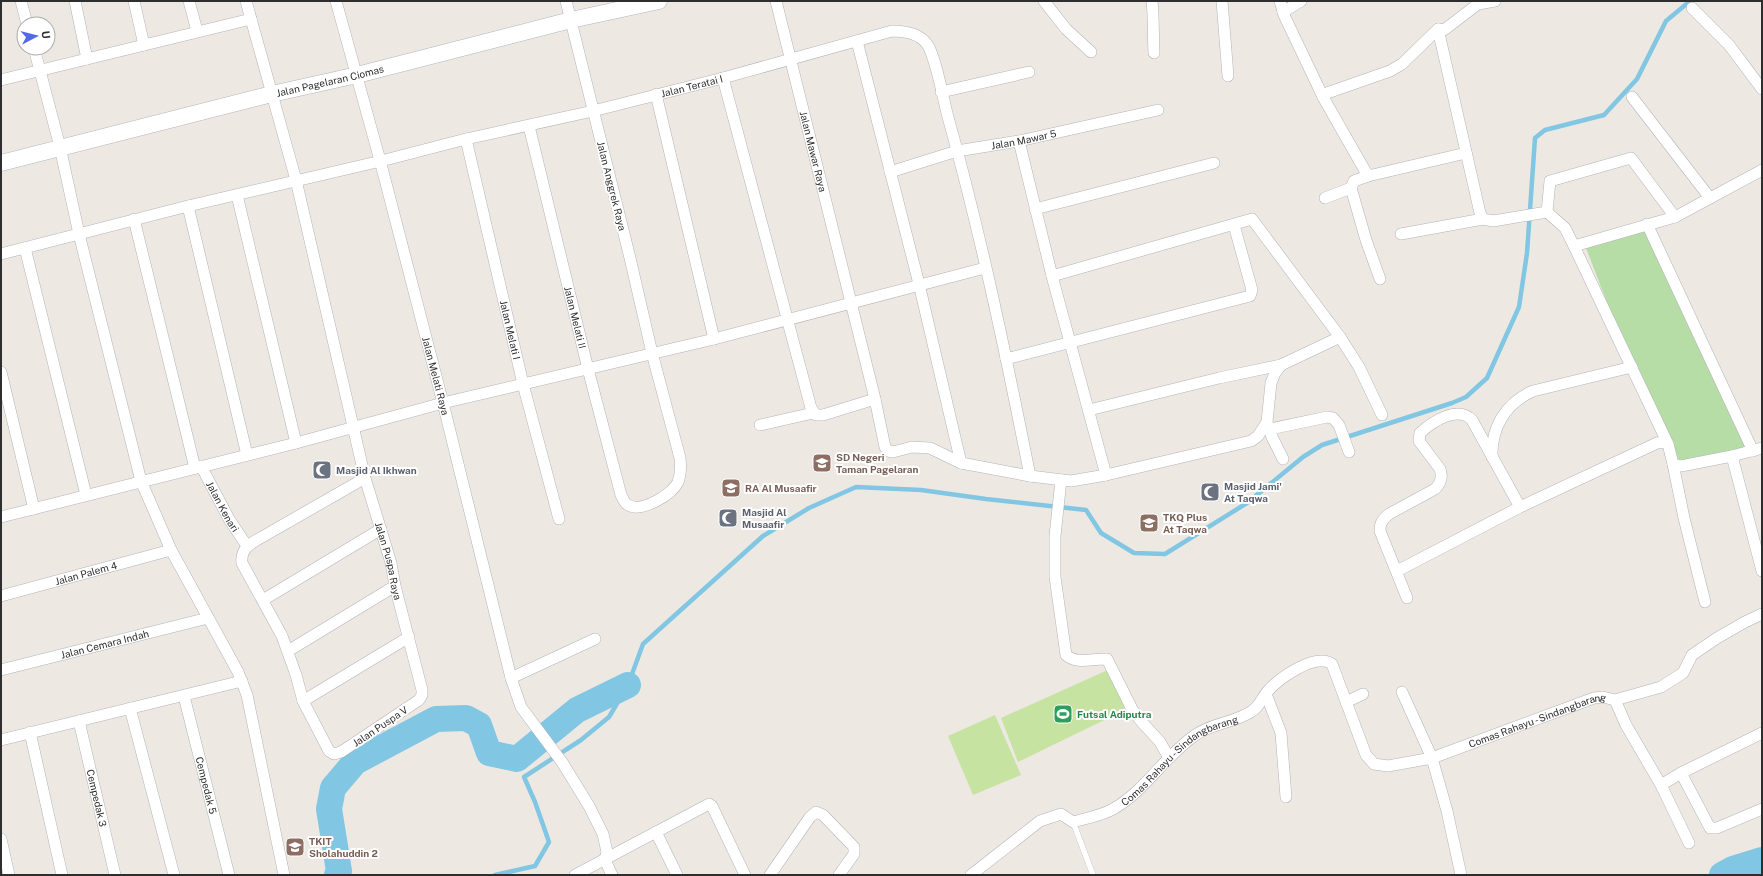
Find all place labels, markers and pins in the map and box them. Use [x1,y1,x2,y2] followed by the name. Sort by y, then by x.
[836,451,919,475] place label: SD Negeri Taman Pagelaran
[811,452,833,474] school or university icon: SD Negeri Taman Pagelaran
[311,459,333,481] mosque icon: Masjid Al Ikhwan
[336,464,417,476] place label: Masjid Al Ikhwan
[720,477,742,499] school or university icon: RA Al Musaafir
[1224,480,1282,504] place label: Masjid Jami' At Taqwa
[1199,481,1221,503] mosque icon: Masjid Jami' At Taqwa
[745,482,817,494] place label: RA Al Musaafir
[742,506,787,530] place label: Masjid Al Musaafir
[717,507,739,529] mosque icon: Masjid Al Musaafir
[1163,511,1207,535] place label: TKQ Plus At Taqwa
[1138,512,1160,534] school or university icon: TKQ Plus At Taqwa
[1052,703,1074,725] sports icon: Futsal Adiputra
[1077,708,1152,720] place label: Futsal Adiputra
[309,835,378,859] place label: TKIT Sholahuddin 2
[284,836,306,858] school or university icon: TKIT Sholahuddin 2

